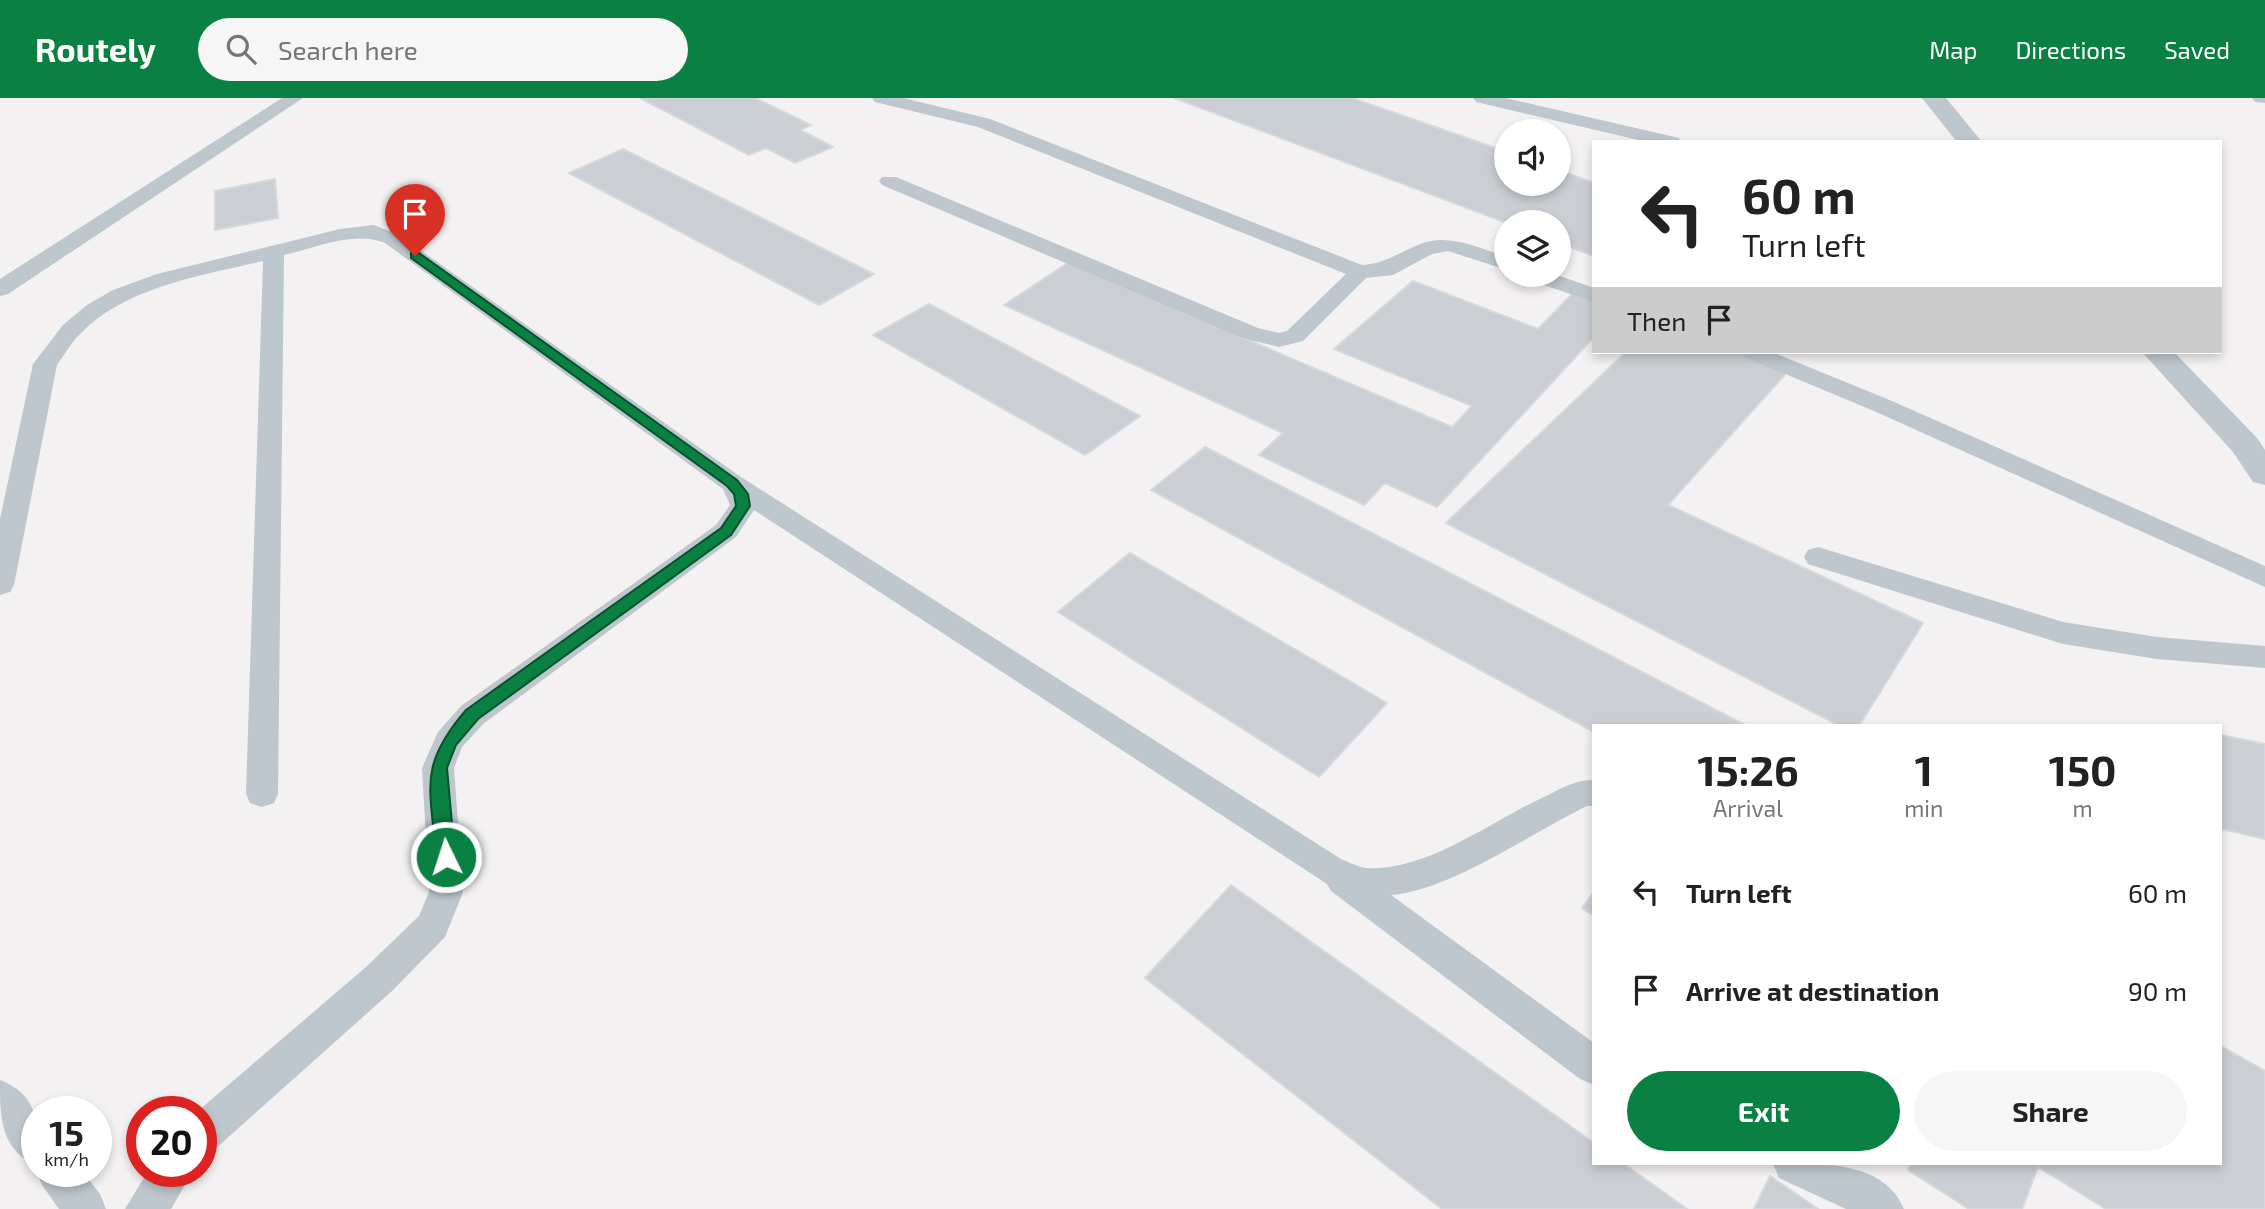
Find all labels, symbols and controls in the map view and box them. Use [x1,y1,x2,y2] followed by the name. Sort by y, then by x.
[198,18,688,81] search box
[35,29,156,69] text: Routely
[222,30,260,68] icon: search
[278,34,418,65] text: Search here
[1929,35,1977,64] text: Map
[2015,35,2126,64] text: Directions
[2164,35,2230,64] text: Saved
[1494,119,1571,287] map controls
[1494,119,1571,196] button: sound
[1742,165,1856,224] text: 60 m
[1627,168,1718,259] icon: left
[385,184,445,256] pin
[396,195,434,233] icon: arrive
[1494,210,1571,287] button: layers
[1742,225,1866,263] text: Turn left
[1700,301,1738,339] icon: arrive
[1627,305,1686,336] text: Then
[1697,744,1799,794] text: 15:26
[1915,744,1933,794] text: 1
[2049,744,2117,794] text: 150
[1713,794,1783,822] text: Arrival
[1904,794,1943,822] text: min
[2073,794,2093,822] text: m
[409,820,483,894] position arrow
[1627,873,1665,911] icon: left
[1686,877,1792,908] text: Turn left
[2128,877,2187,908] text: 60 m
[1627,971,1665,1009] icon: arrive
[1686,975,1939,1006] text: Arrive at destination
[2128,975,2187,1006] text: 90 m
[1627,1071,1900,1151] button: Exit
[1914,1071,2187,1151] button: Share
[126,1096,217,1187] speed limit sign: 20
[49,1111,84,1153] text: 15
[44,1148,89,1170] text: km/h

